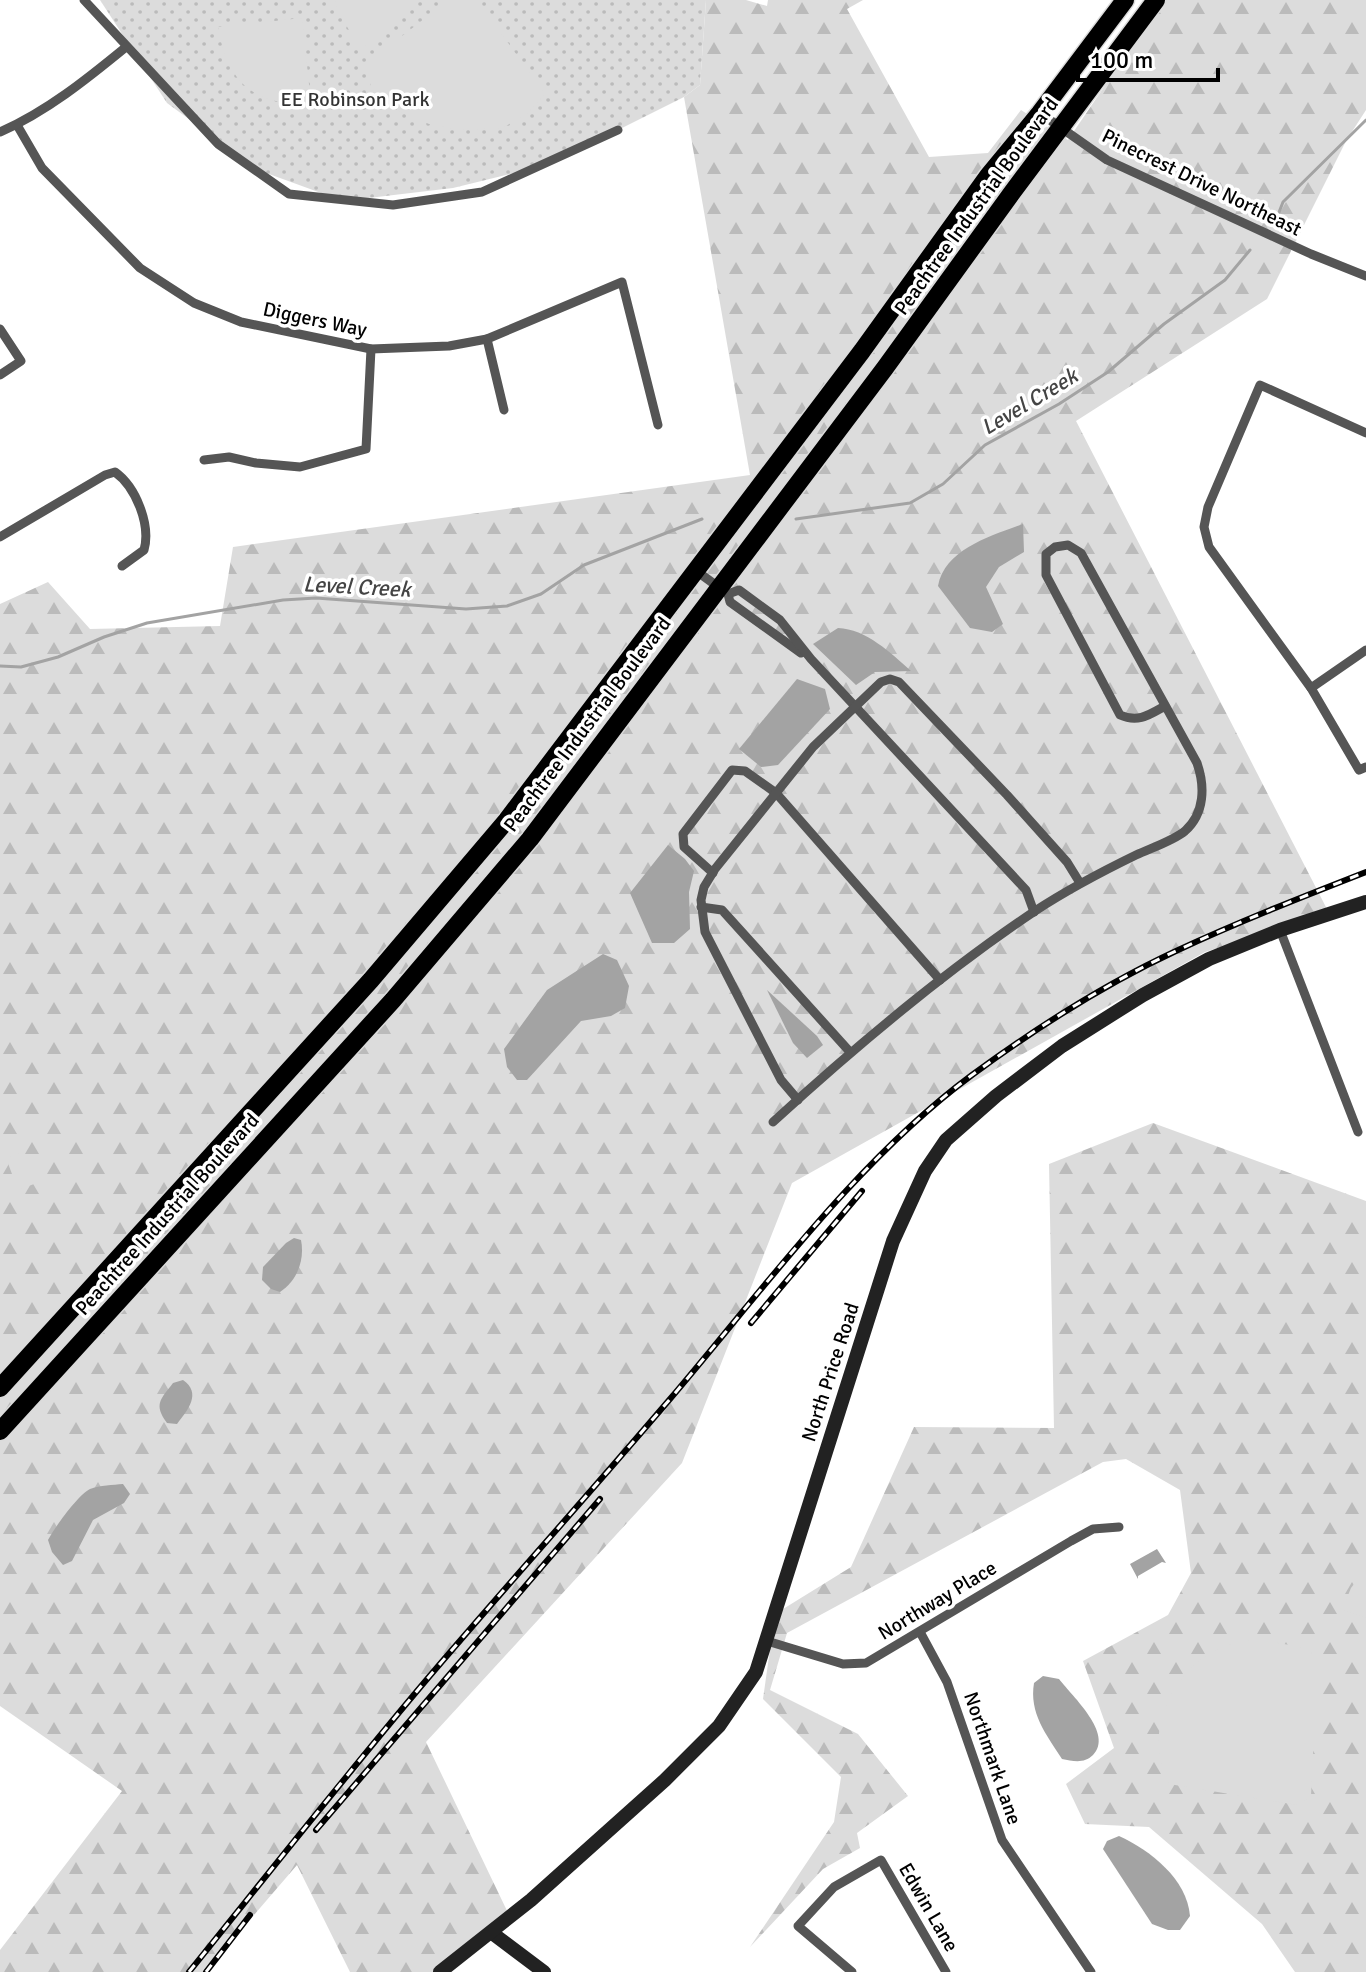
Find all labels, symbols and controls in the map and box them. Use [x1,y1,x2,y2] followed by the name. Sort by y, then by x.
[1078,32,1218,82] scale bar
[1090,45,1153,75] text: 100 m
[281,87,429,112] park label: EE Robinson Park
[889,93,1064,320] street label: Peachtree Industrial Boulevard
[1098,123,1306,242] street label: Pinecrest Drive Northeast
[261,296,370,343] street label: Diggers Way
[976,361,1084,441] water label: Level Creek
[302,570,413,603] water label: Level Creek
[498,612,677,837] street label: Peachtree Industrial Boulevard
[70,1108,265,1320] street label: Peachtree Industrial Boulevard
[796,1299,865,1445] street label: North Price Road
[873,1555,1001,1646] street label: Northway Place
[958,1688,1027,1828] street label: Northmark Lane
[893,1858,964,1956] street label: Edwin Lane

